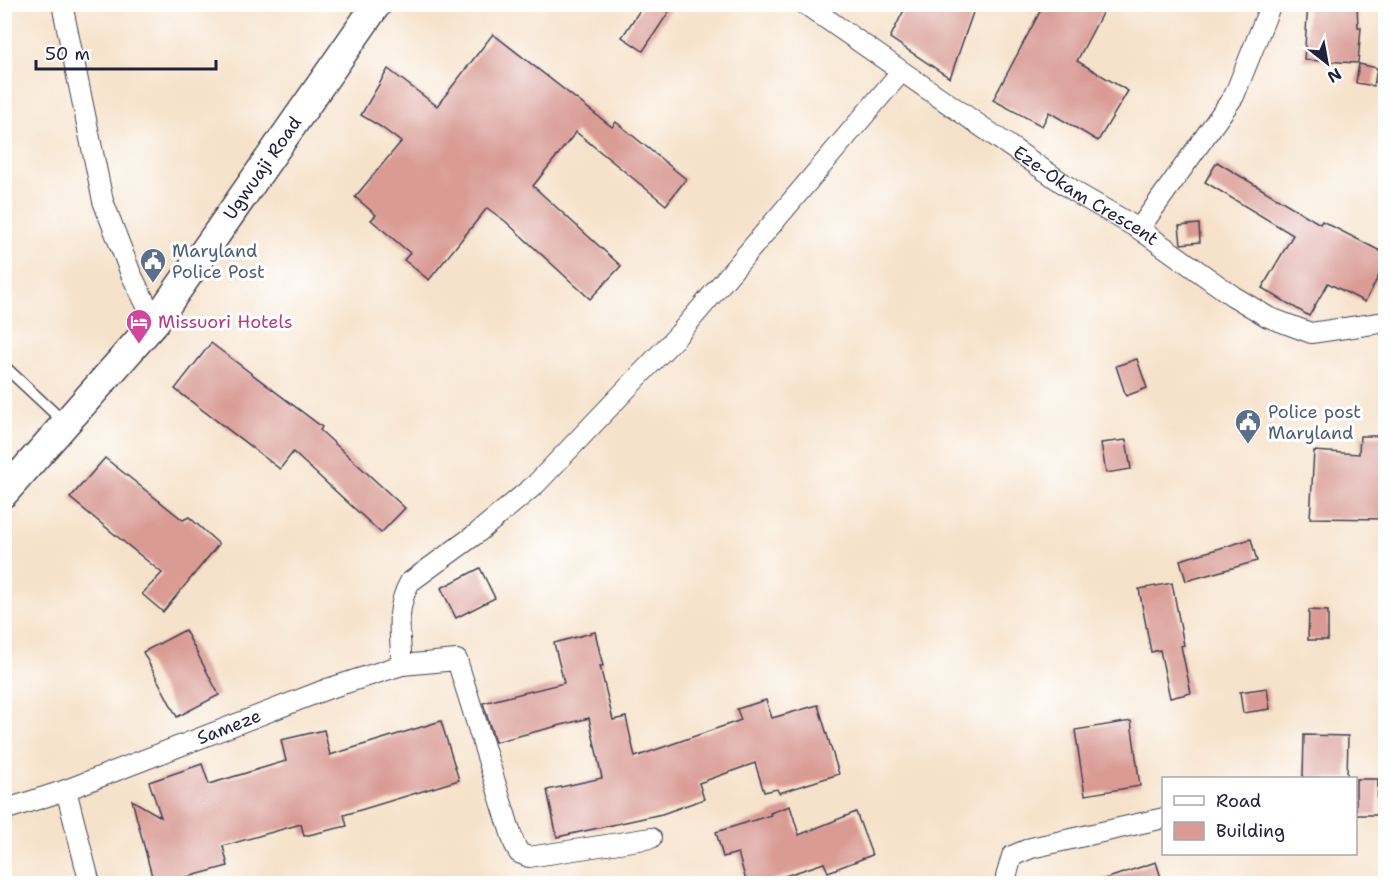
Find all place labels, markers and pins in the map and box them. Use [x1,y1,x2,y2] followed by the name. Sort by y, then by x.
[172,239,265,284] place label: Maryland Police Post
[138,246,168,284] public building icon: Maryland Police Post
[124,307,154,345] hotel icon: Missuori Hotels
[158,310,293,334] place label: Missuori Hotels
[1268,400,1361,445] place label: Police post Maryland
[1233,407,1263,445] public building icon: Police post Maryland

